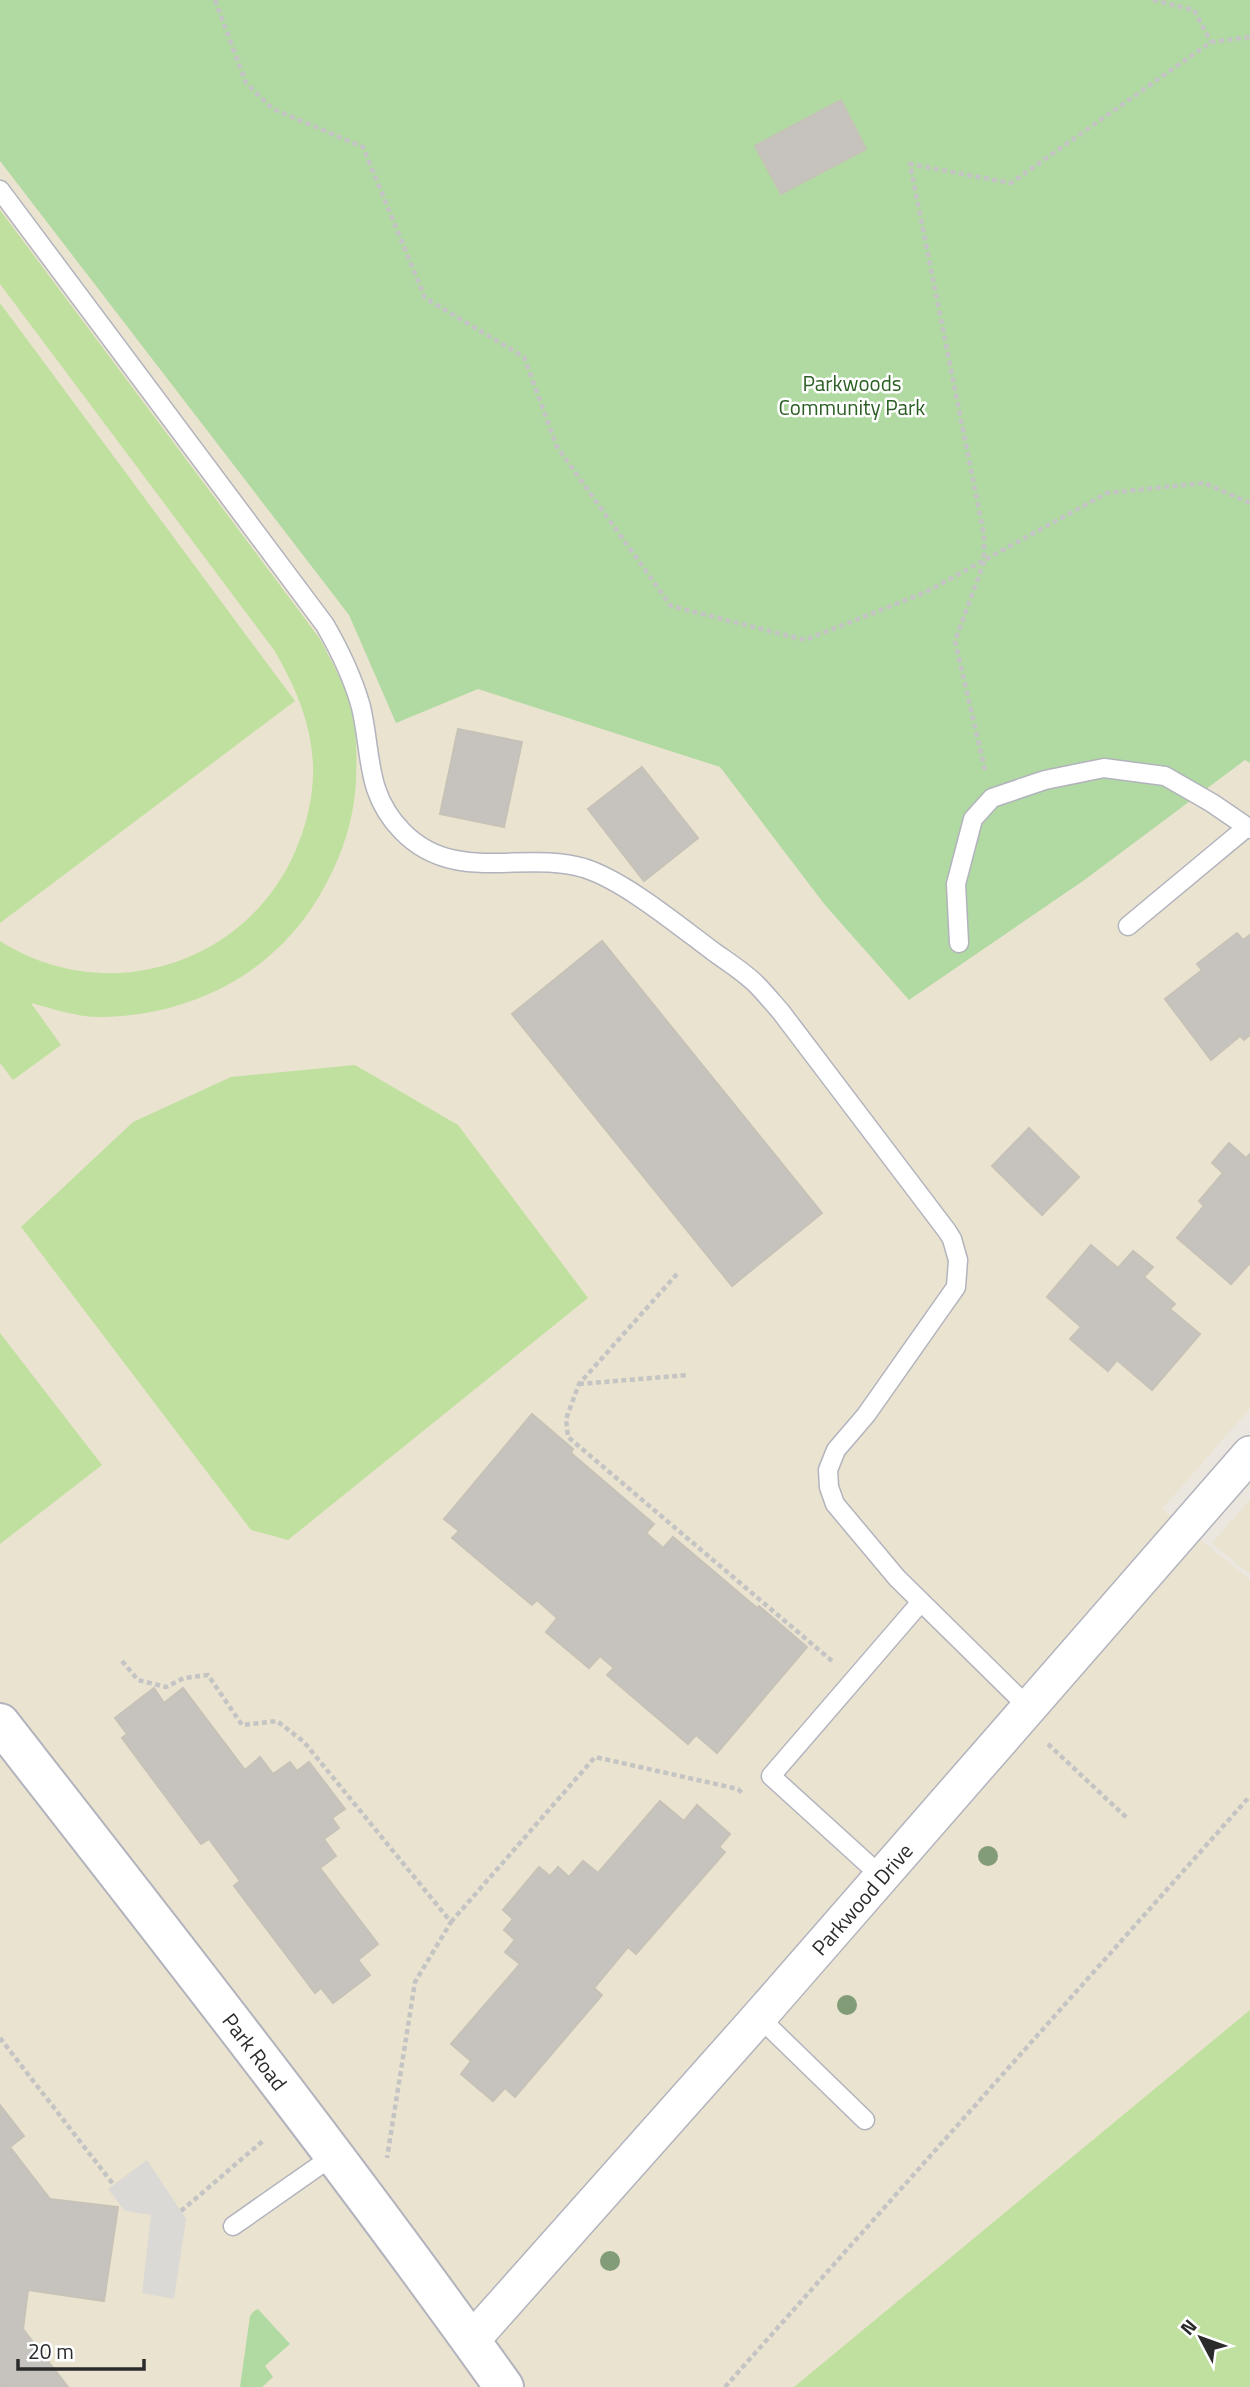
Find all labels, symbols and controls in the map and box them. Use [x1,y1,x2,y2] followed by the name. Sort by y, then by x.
[779,367,925,423] park label: Parkwoods Community Park
[804,1836,920,1962] street label: Parkwood Drive
[215,2006,295,2097] street label: Park Road
[1166,2303,1236,2373] north arrow
[1173,2312,1203,2341] text: N
[18,2328,144,2372] scale bar
[28,2335,74,2367] text: 20 m

